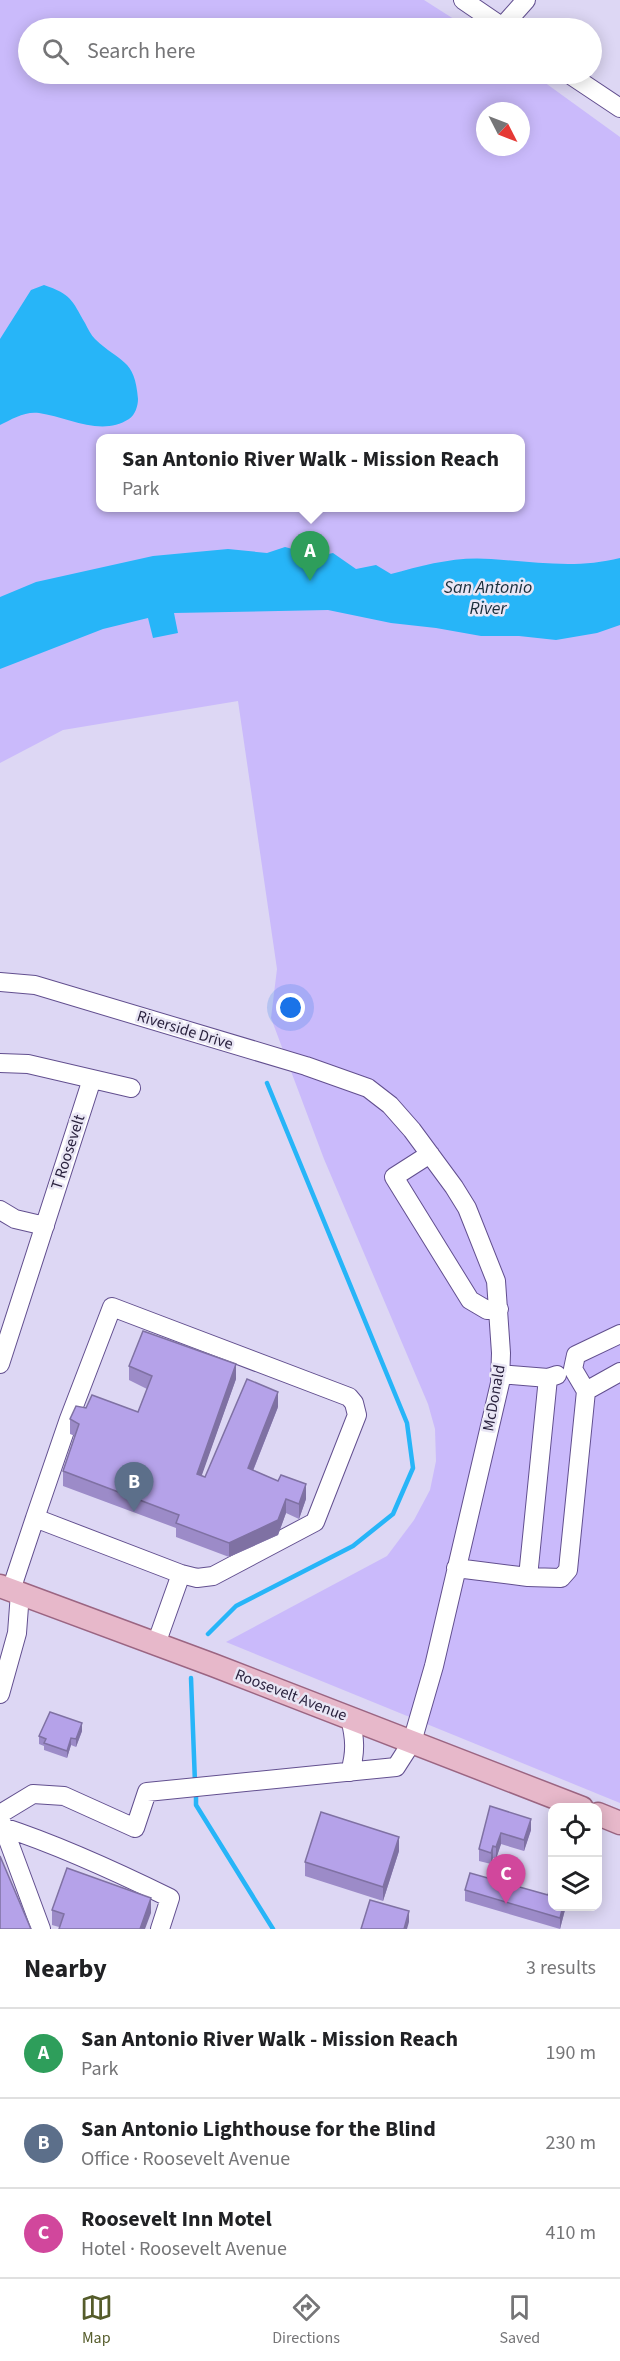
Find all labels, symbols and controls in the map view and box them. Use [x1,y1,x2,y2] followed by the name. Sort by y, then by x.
[18,18,602,84] search box
[39,35,72,68] icon: search
[87,35,195,67] text: Search here
[476,102,530,156] north arrow
[96,434,525,512] popup
[122,443,499,475] text: San Antonio River Walk - Mission Reach
[122,475,159,503] text: Park
[290,532,330,581] pin: A
[444,575,532,621] water label: San Antonio River
[276,993,305,1022] your location
[134,1005,236,1055] street label: Riverside Drive
[46,1111,91,1192] street label: T Roosevelt
[477,1363,511,1433] street label: McDonald
[114,1462,154,1512] pin: B
[232,1664,350,1726] street label: Roosevelt Avenue
[548,1803,602,1911] map controls
[548,1803,602,1857] button: locate
[486,1854,526,1904] pin: C
[548,1857,602,1911] button: layers
[24,1950,107,1987] text: Nearby
[526,1954,596,1982] text: 3 results
[81,2023,458,2055] text: San Antonio River Walk - Mission Reach
[38,2039,49,2067] text: A
[546,2039,596,2067] text: 190 m
[81,2055,118,2083] text: Park
[81,2113,436,2145] text: San Antonio Lighthouse for the Blind
[37,2129,50,2157] text: B
[546,2129,596,2157] text: 230 m
[81,2145,290,2173] text: Office · Roosevelt Avenue
[81,2203,272,2235] text: Roosevelt Inn Motel
[38,2219,49,2247] text: C
[546,2219,596,2247] text: 410 m
[81,2235,287,2263] text: Hotel · Roosevelt Avenue
[80,2291,113,2349] tab: Map
[272,2291,340,2349] tab: Directions
[499,2291,540,2349] tab: Saved

